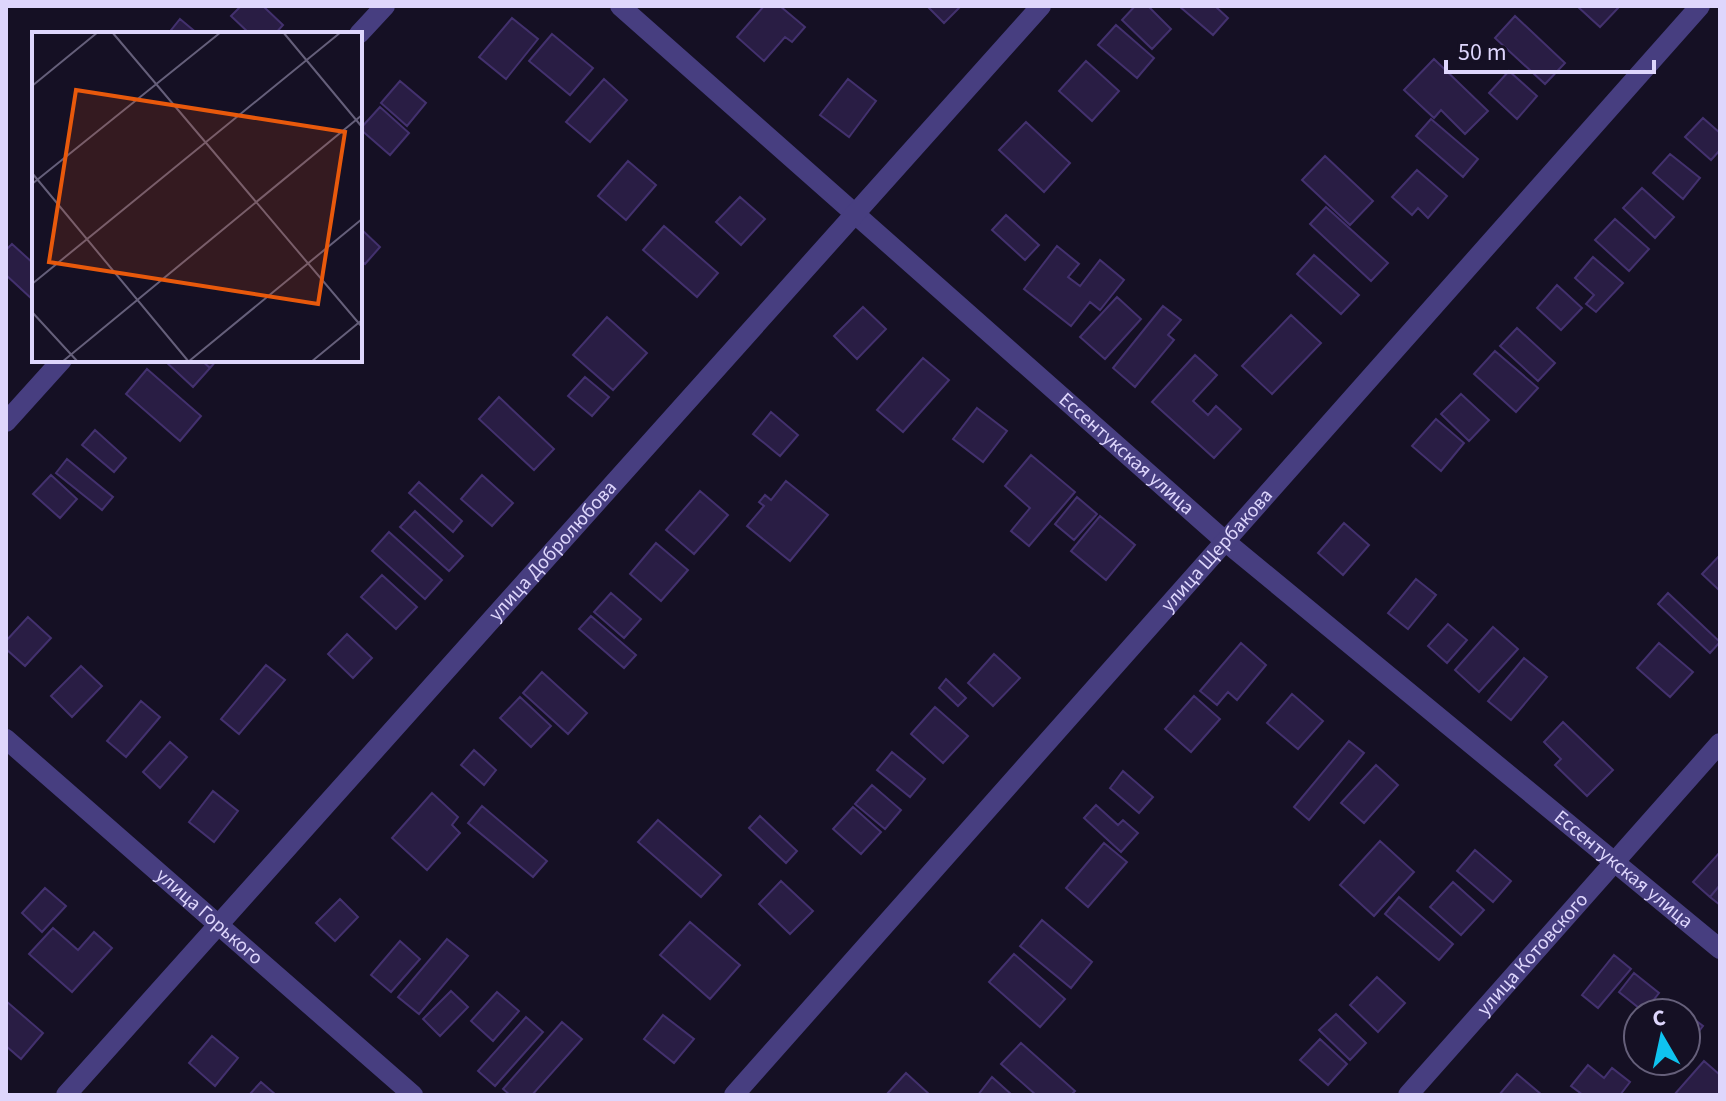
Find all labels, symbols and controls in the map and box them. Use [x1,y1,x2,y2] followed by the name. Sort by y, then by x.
[1446,24,1654,74] scale bar
[32,32,362,362] inset map
[1458,35,1507,70] text: 50 m
[1052,386,1200,522] street label: Ессентукская улица
[482,475,624,628] street label: улица Добролюбова
[1155,482,1280,618] street label: улица Щербакова
[1548,804,1699,935] street label: Ессентукская улица
[149,862,269,972] street label: улица Горького
[1470,887,1595,1022] street label: улица Котовского
[1622,997,1702,1077] north arrow
[1650,1001,1668,1035] text: С

